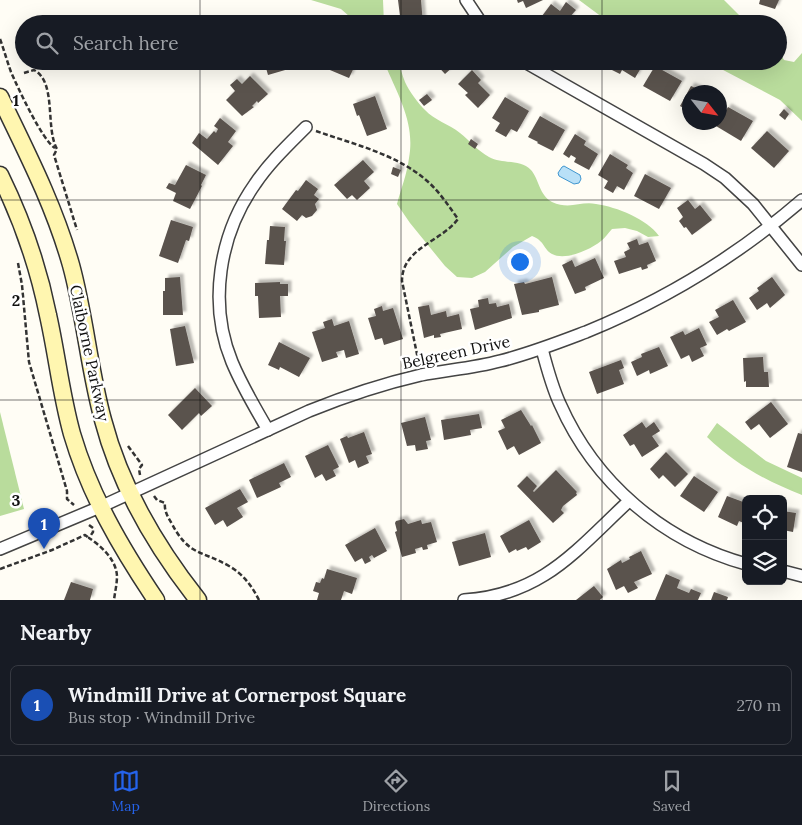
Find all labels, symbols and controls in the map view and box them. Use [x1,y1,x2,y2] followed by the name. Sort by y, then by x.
[15,15,787,70] search box
[33,29,61,57] icon: search
[73,31,179,55] text: Search here
[682,85,727,130] north arrow
[13,90,19,110] text: 1
[507,249,533,275] your location
[66,283,114,424] street label: Claiborne Parkway
[12,290,20,310] text: 2
[400,331,512,373] street label: Belgreen Drive
[12,490,21,510] text: 3
[742,495,787,585] map controls
[742,495,787,540] button: locate
[28,508,60,549] pin: 1
[742,540,787,585] button: layers
[20,619,91,646] text: Nearby
[68,683,406,707] text: Windmill Drive at Cornerpost Square
[34,695,40,715] text: 1
[737,695,781,715] text: 270 m
[68,707,255,727] text: Bus stop · Windmill Drive
[111,767,140,815] tab: Map
[362,767,430,815] tab: Directions
[653,767,691,815] tab: Saved

